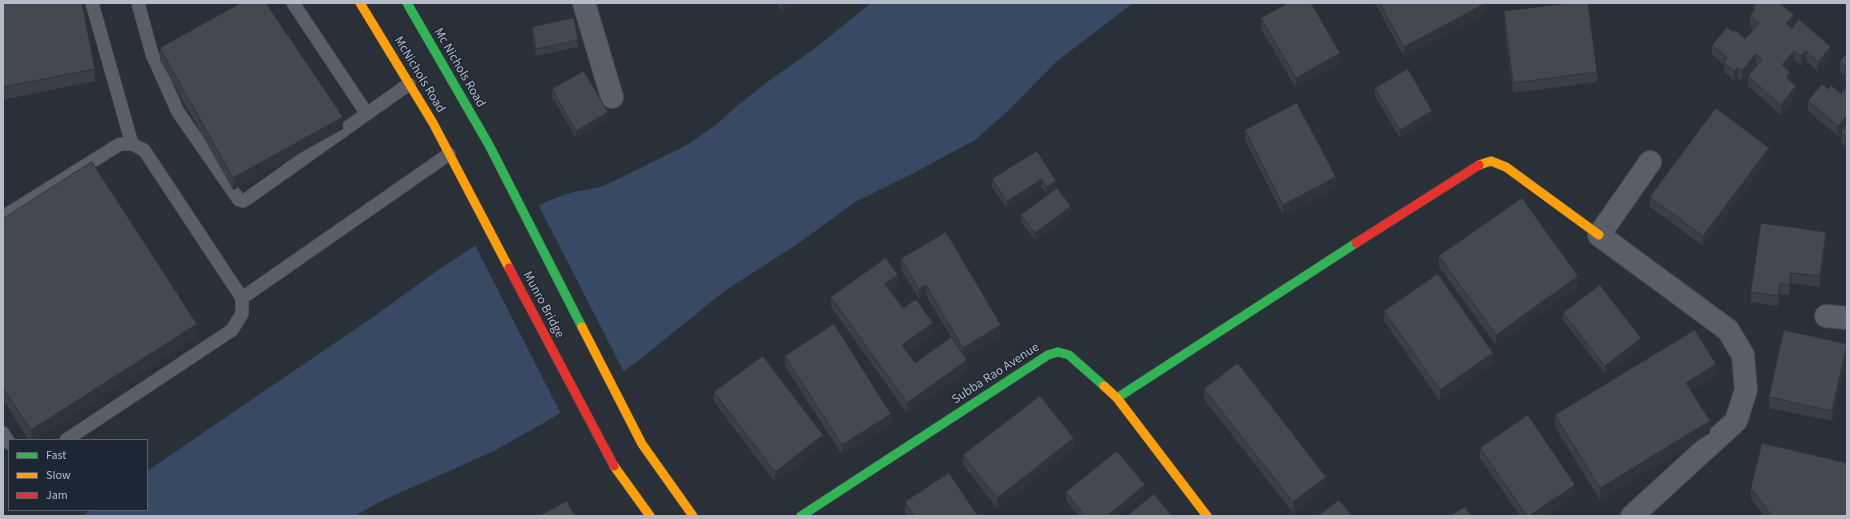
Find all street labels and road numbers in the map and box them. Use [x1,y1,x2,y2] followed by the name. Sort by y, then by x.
[430,26,488,110] street label: Mc Nichols Road
[390,34,448,116] street label: McNichols Road
[519,269,567,341] street label: Munro Bridge
[949,340,1043,408] street label: Subba Rao Avenue

